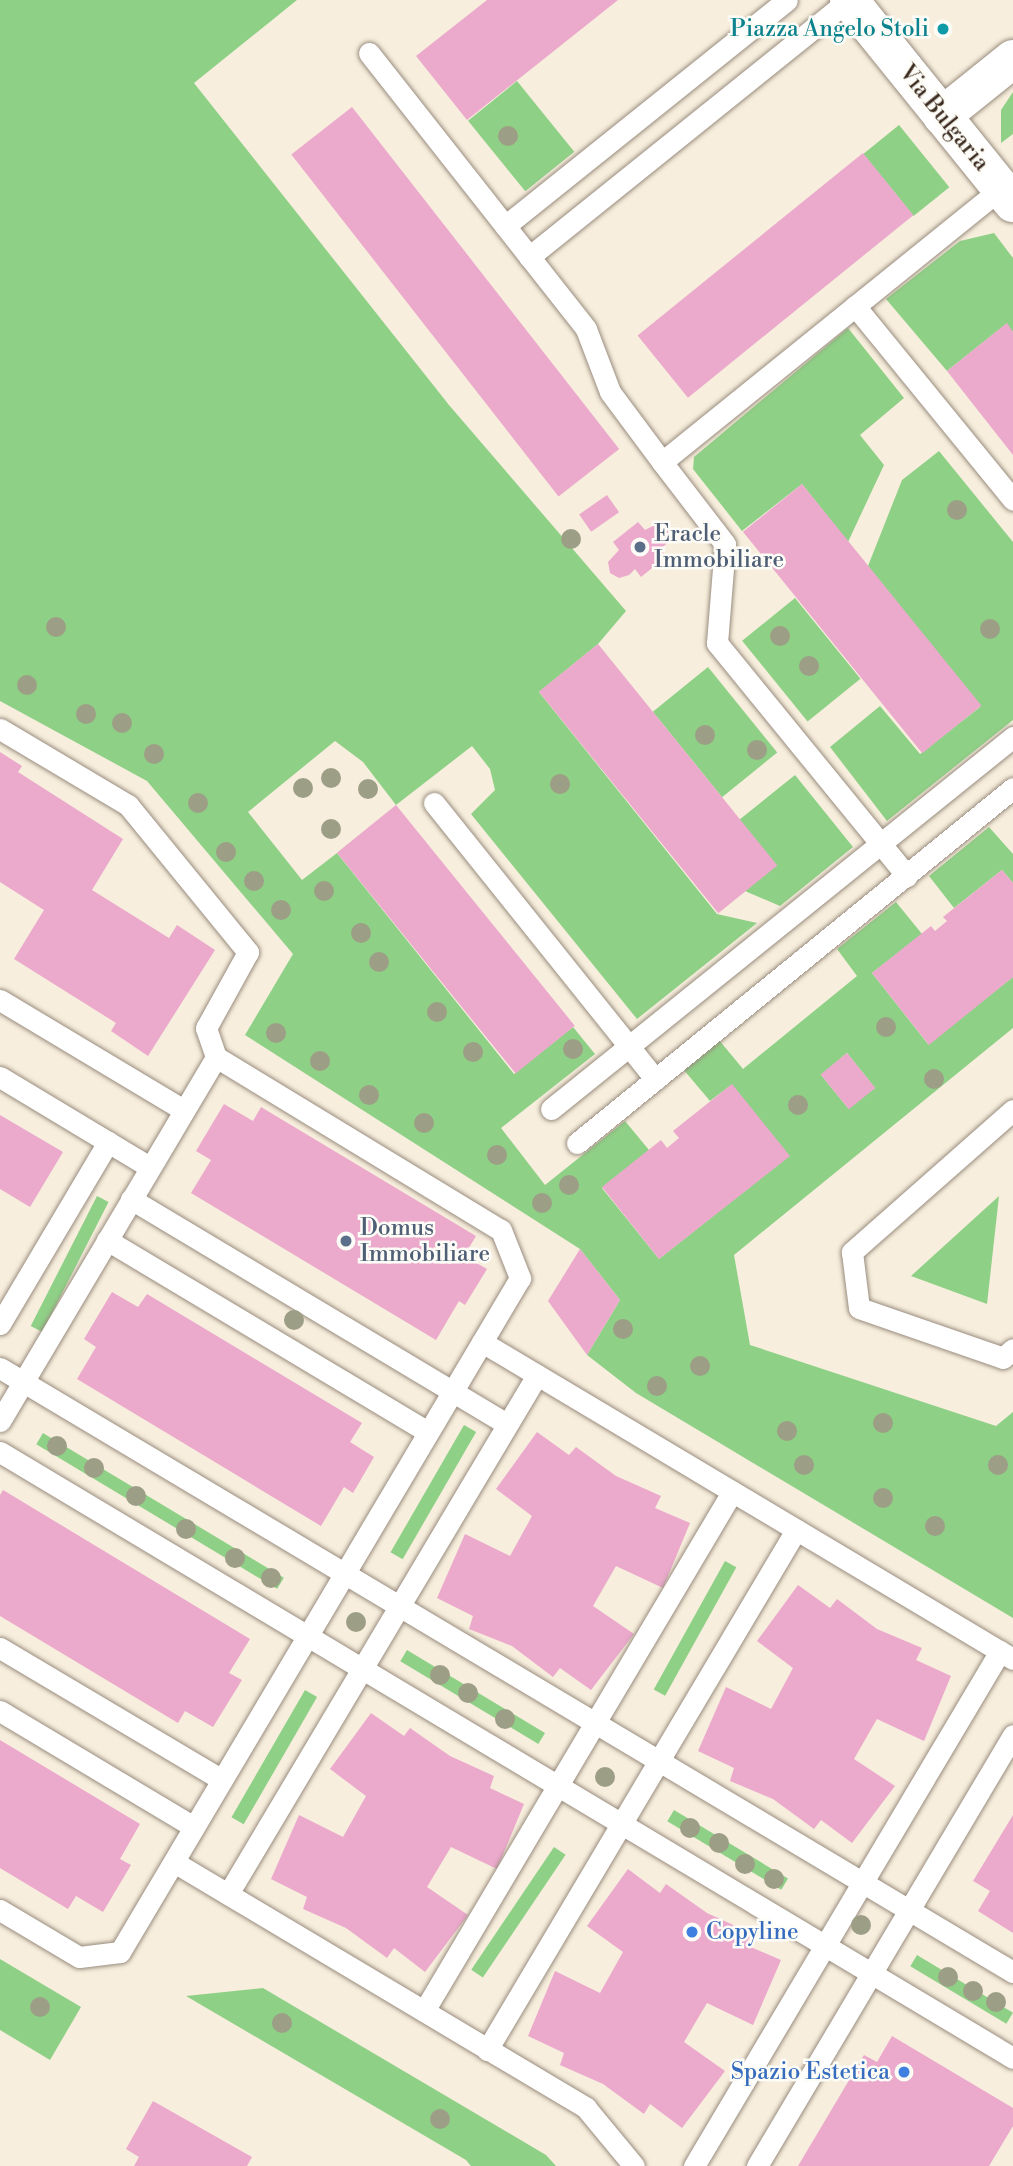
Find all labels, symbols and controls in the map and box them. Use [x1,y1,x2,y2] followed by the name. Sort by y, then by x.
[730,15,929,43] place label: Piazza Angelo Stoli
[935,21,951,37] marker: Piazza Angelo Stoli
[893,59,995,177] street label: Via Bulgaria
[654,520,784,574] place label: Eracle Immobiliare
[632,539,648,555] marker: Eracle Immobiliare
[360,1214,490,1268] place label: Domus Immobiliare
[338,1233,354,1249] marker: Domus Immobiliare
[706,1918,799,1946] place label: Copyline
[684,1924,700,1940] marker: Copyline
[731,2058,890,2086] place label: Spazio Estetica
[896,2064,912,2080] marker: Spazio Estetica

